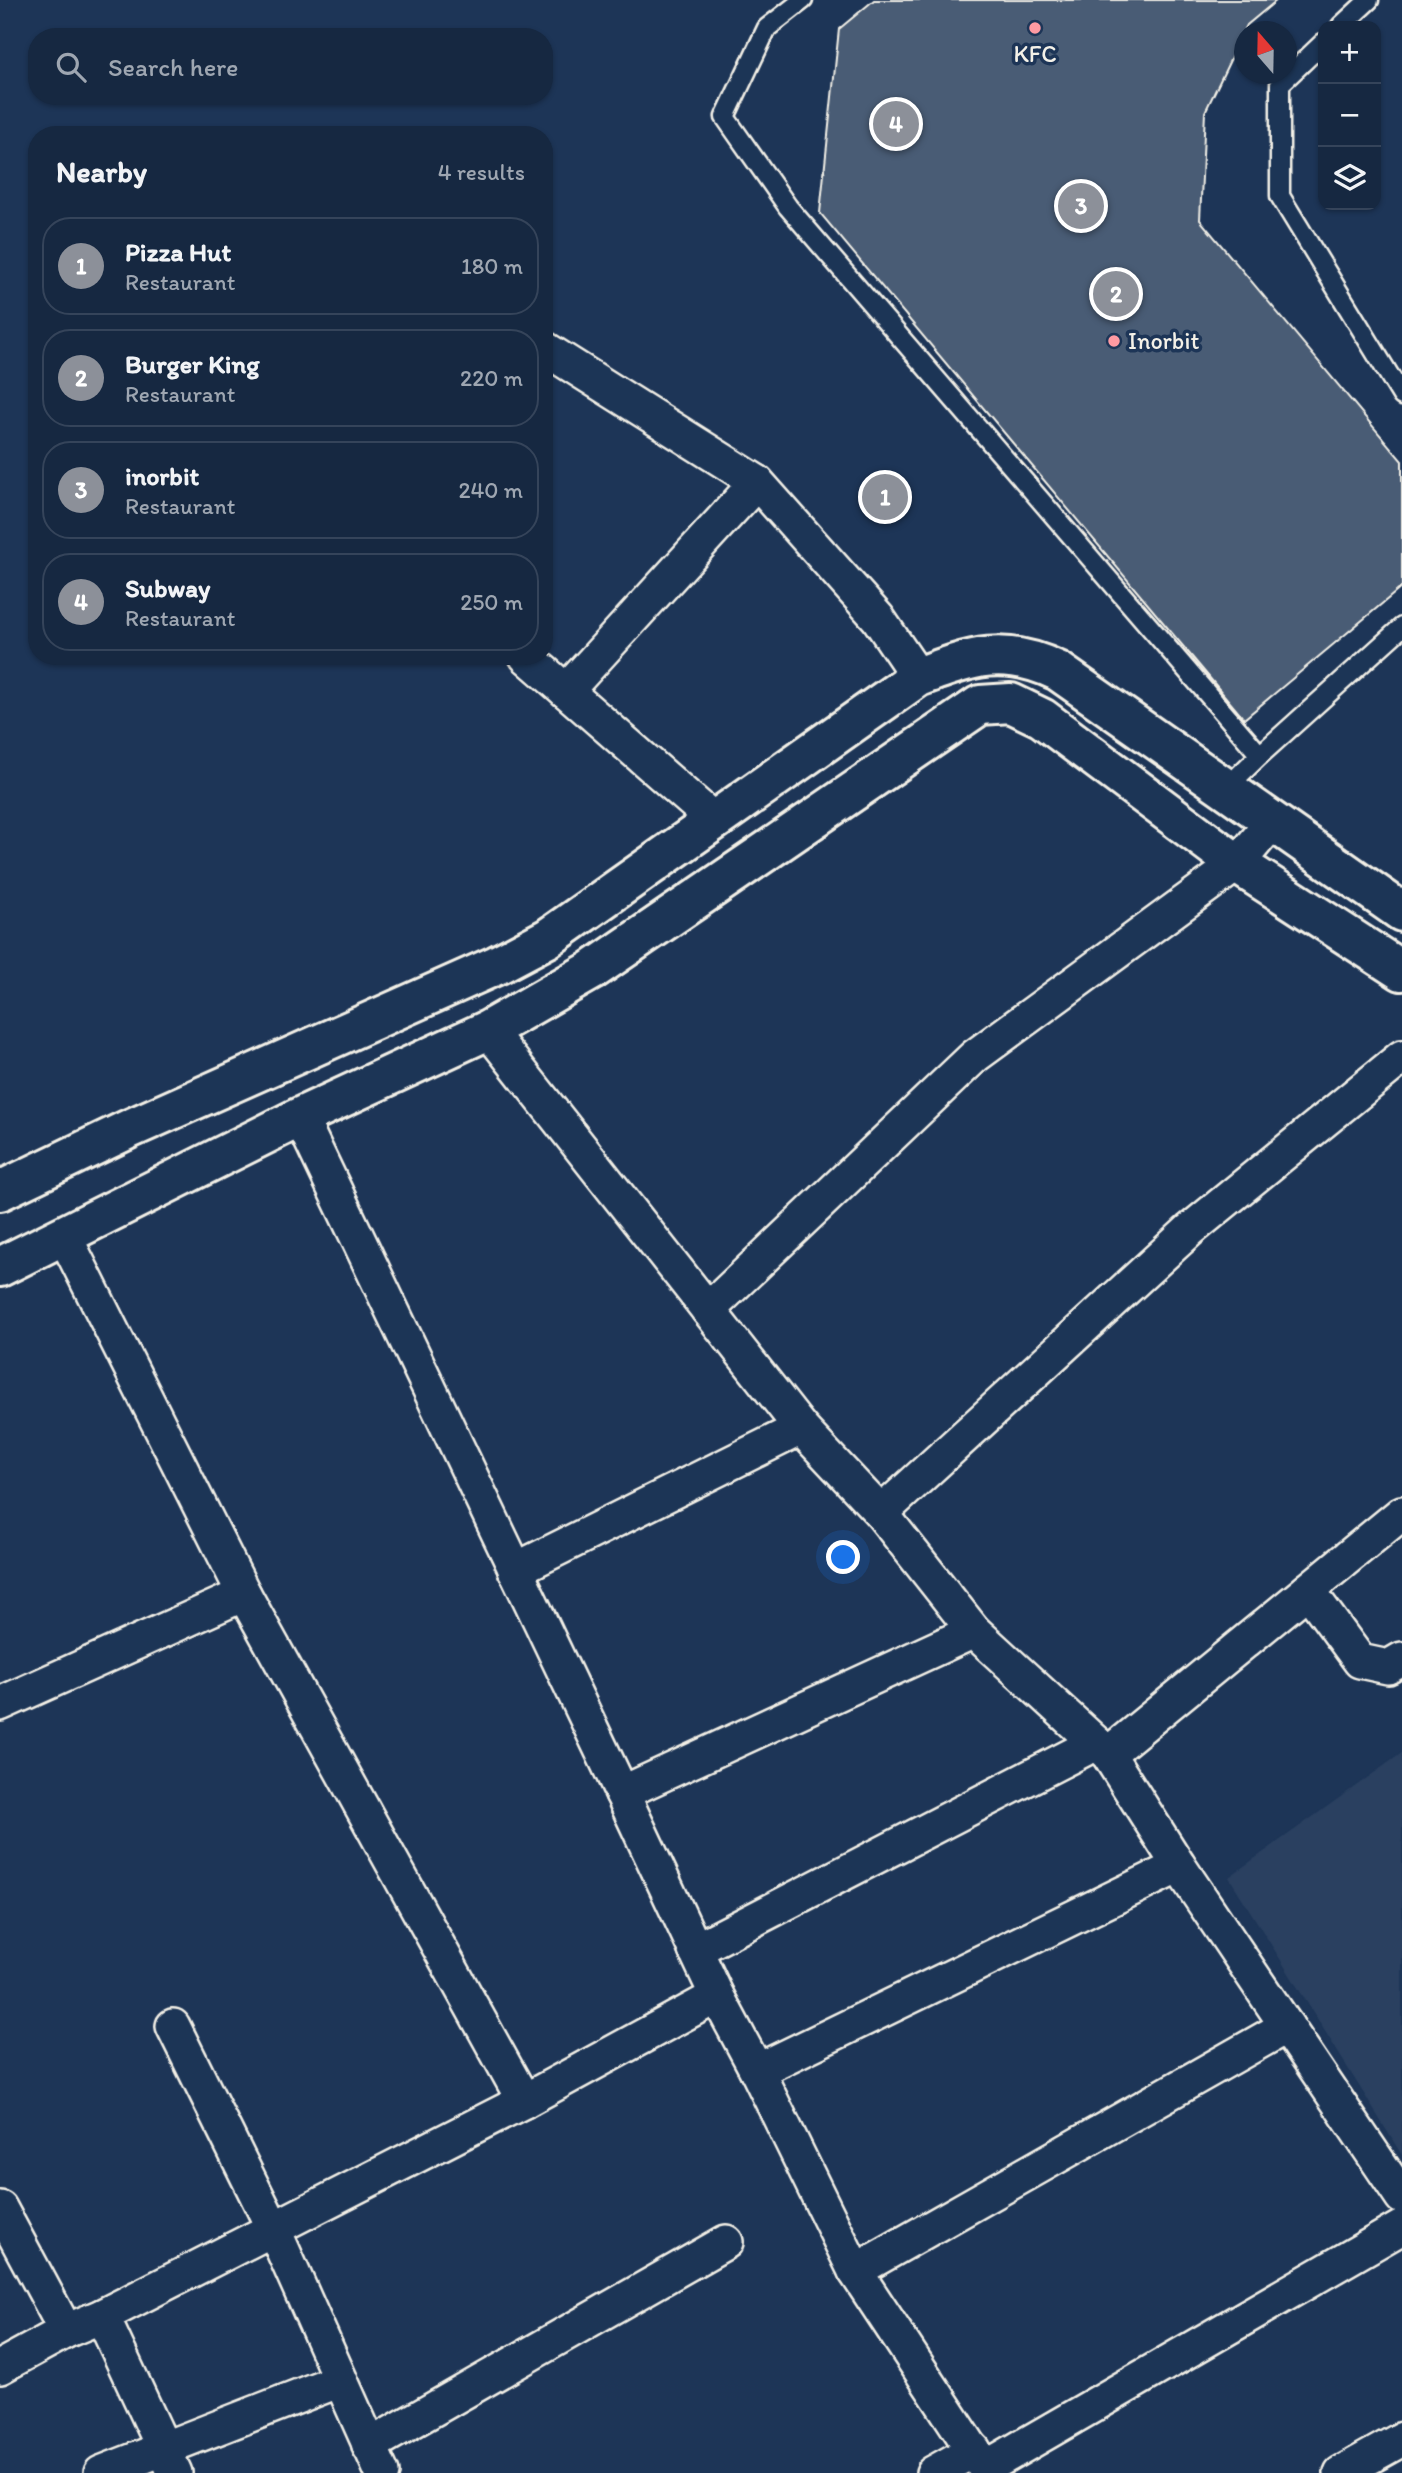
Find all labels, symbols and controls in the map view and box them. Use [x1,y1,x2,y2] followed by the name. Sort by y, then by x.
[1027,20,1043,36] marker: KFC
[1234,21,1297,84] north arrow
[1318,21,1381,210] map controls
[1318,21,1381,84] button: +
[28,28,553,105] search box
[1013,39,1057,68] place label: KFC
[52,48,90,86] icon: search
[108,51,238,83] text: Search here
[1318,84,1381,147] button: −
[873,98,919,150] pin: 4
[1318,147,1381,210] button: layers
[56,153,147,190] text: Nearby
[438,158,525,186] text: 4 results
[1058,180,1104,232] pin: 3
[125,236,231,268] text: Pizza Hut
[76,252,86,280] text: 1
[461,252,523,280] text: 180 m
[125,268,235,296] text: Restaurant
[1093,268,1139,320] pin: 2
[1128,326,1199,355] place label: Inorbit
[1106,333,1122,349] marker: Inorbit
[125,348,259,380] text: Burger King
[75,364,87,392] text: 2
[460,364,523,392] text: 220 m
[125,380,235,408] text: Restaurant
[125,460,199,492] text: inorbit
[862,471,908,523] pin: 1
[75,476,87,504] text: 3
[458,476,523,504] text: 240 m
[125,492,235,520] text: Restaurant
[125,572,210,604] text: Subway
[74,588,88,616] text: 4
[460,588,523,616] text: 250 m
[125,604,235,632] text: Restaurant
[826,1540,860,1574] your location

